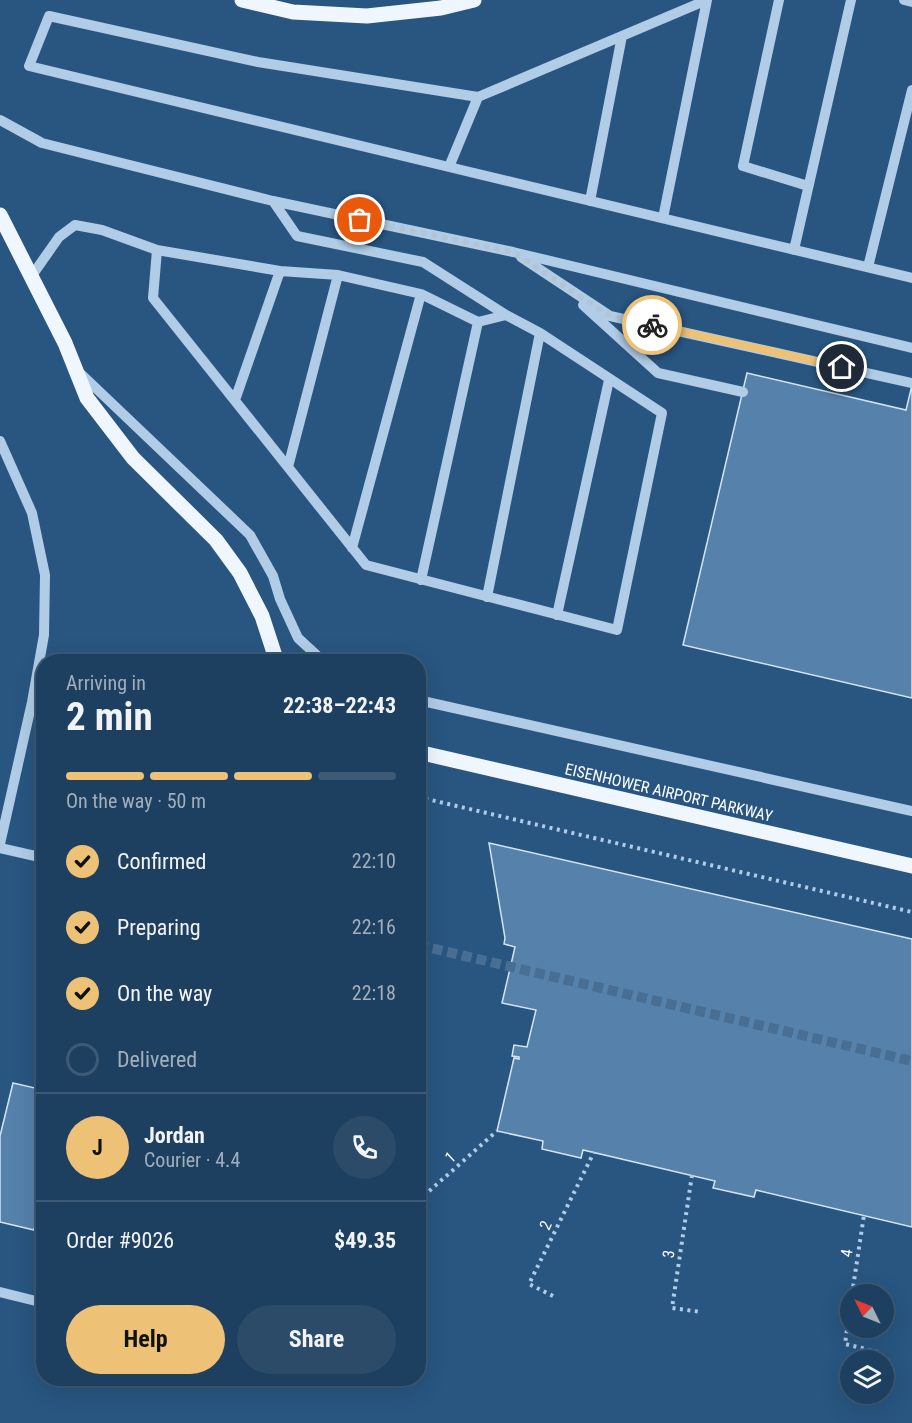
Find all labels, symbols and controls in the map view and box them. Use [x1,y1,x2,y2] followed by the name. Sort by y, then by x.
[334,194,385,245] pin
[343,203,376,236] icon: bag
[622,295,682,355] courier
[636,309,669,342] icon: bike
[816,341,867,392] pin
[825,350,858,383] icon: home
[66,671,146,695] text: Arriving in
[283,693,396,718] text: 22:38–22:43
[66,694,153,740] text: 2 min
[563,759,775,826] street label: EISENHOWER AIRPORT PARKWAY
[66,789,206,813] text: On the way · 50 m
[66,845,99,878] icon: check
[117,849,206,874] text: Confirmed
[352,849,396,873] text: 22:10
[66,911,99,944] icon: check
[117,915,201,940] text: Preparing
[352,915,396,939] text: 22:16
[66,977,99,1010] icon: check
[117,981,212,1006] text: On the way
[352,981,396,1005] text: 22:18
[117,1047,197,1072] text: Delivered
[333,1116,396,1179] button: phone
[144,1123,205,1148] text: Jordan
[92,1135,103,1160] text: J
[144,1148,240,1172] text: Courier · 4.4
[441,1148,460,1167] street label: 1
[535,1217,556,1233] street label: 2
[66,1228,174,1253] text: Order #9026
[334,1228,396,1253] text: $49.35
[837,1248,856,1258] street label: 4
[659,1249,678,1259] street label: 3
[840,1284,894,1338] north arrow
[840,1284,894,1404] map controls
[66,1305,225,1374] button: Help
[237,1305,396,1374] button: Share
[840,1350,894,1404] button: layers

